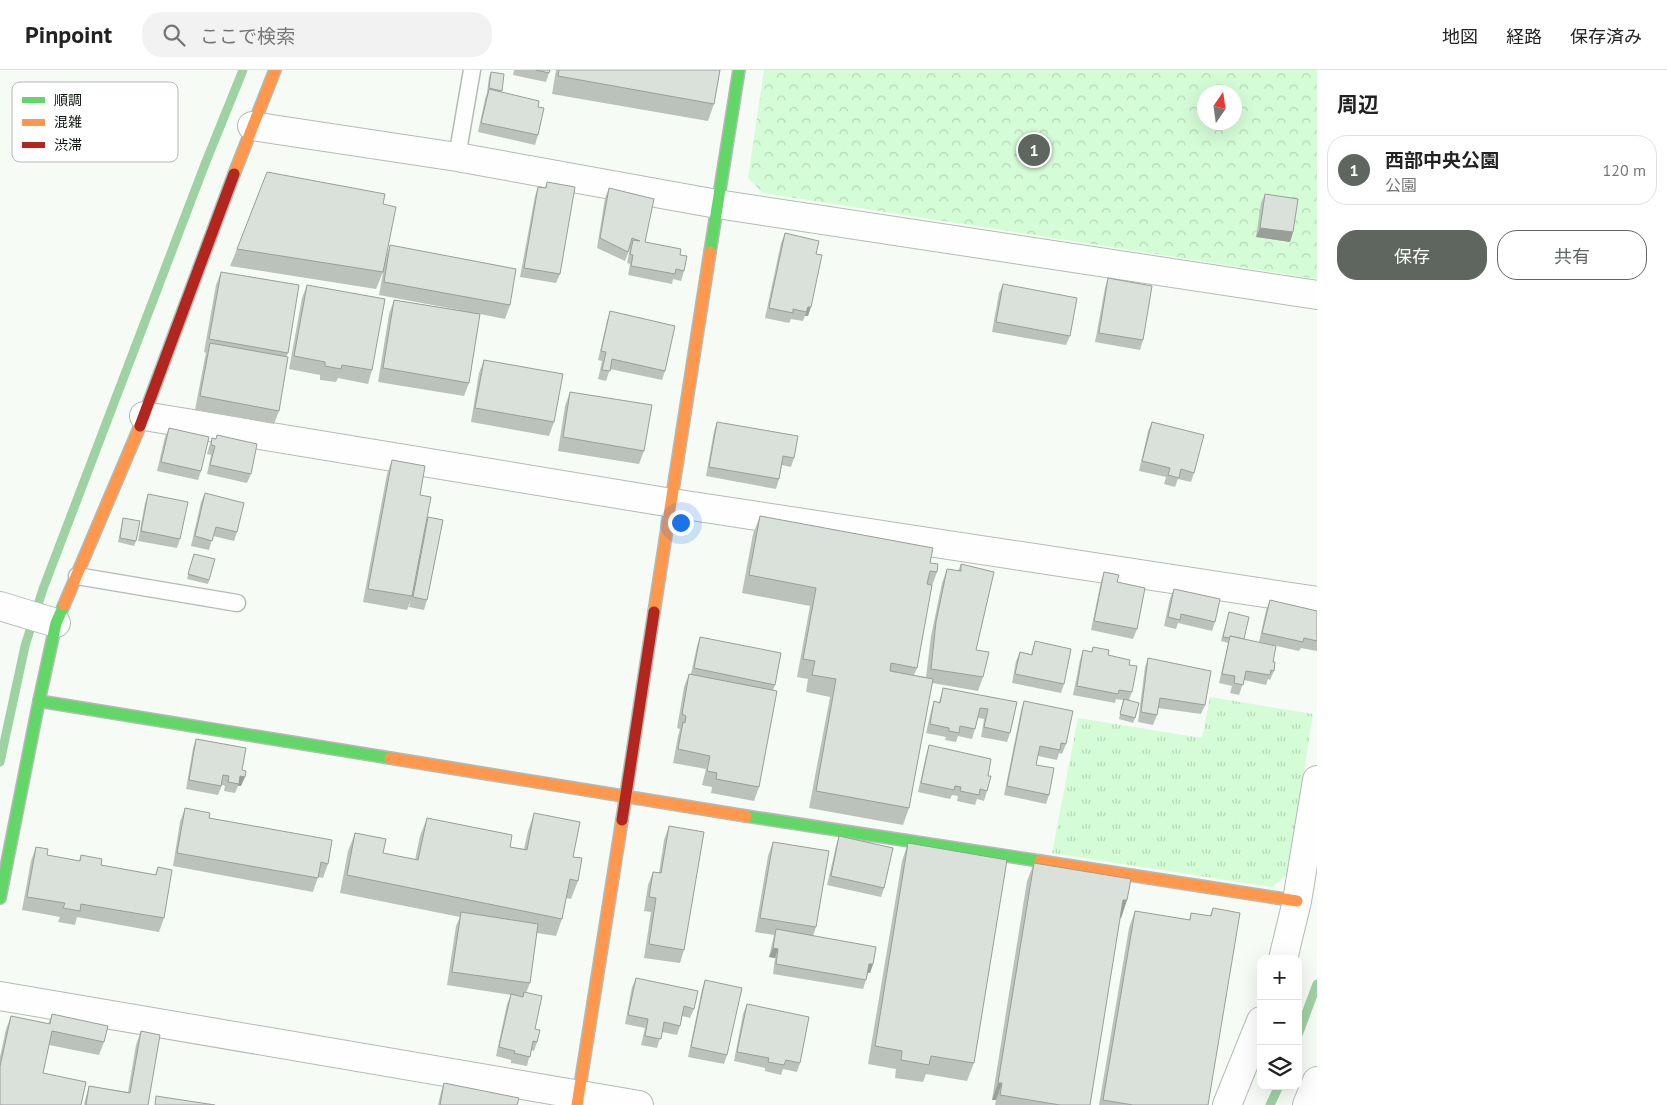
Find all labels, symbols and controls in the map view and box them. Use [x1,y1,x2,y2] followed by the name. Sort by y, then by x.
[142,12,492,57] search box
[25,19,112,50] text: Pinpoint
[160,21,188,49] icon: search
[200,24,295,48] text: ここで検索
[1442,25,1478,48] text: 地図
[1506,25,1542,48] text: 経路
[1570,25,1642,48] text: 保存済み
[12,82,178,162] legend
[1197,85,1242,130] north arrow
[54,91,82,109] text: 順調
[1337,91,1379,118] text: 周辺
[54,113,82,131] text: 混雑
[1018,131,1050,169] pin: 1
[54,136,82,154] text: 渋滞
[1385,148,1499,172] text: 西部中央公園
[1349,160,1359,180] text: 1
[1603,160,1646,180] text: 120 m
[1385,175,1417,195] text: 公園
[1337,230,1487,280] button: 保存
[1497,230,1647,280] button: 共有
[668,510,694,536] your location
[1257,955,1302,1090] map controls
[1257,955,1302,1000] button: +
[1257,1000,1302,1045] button: −
[1257,1045,1302,1090] button: layers

